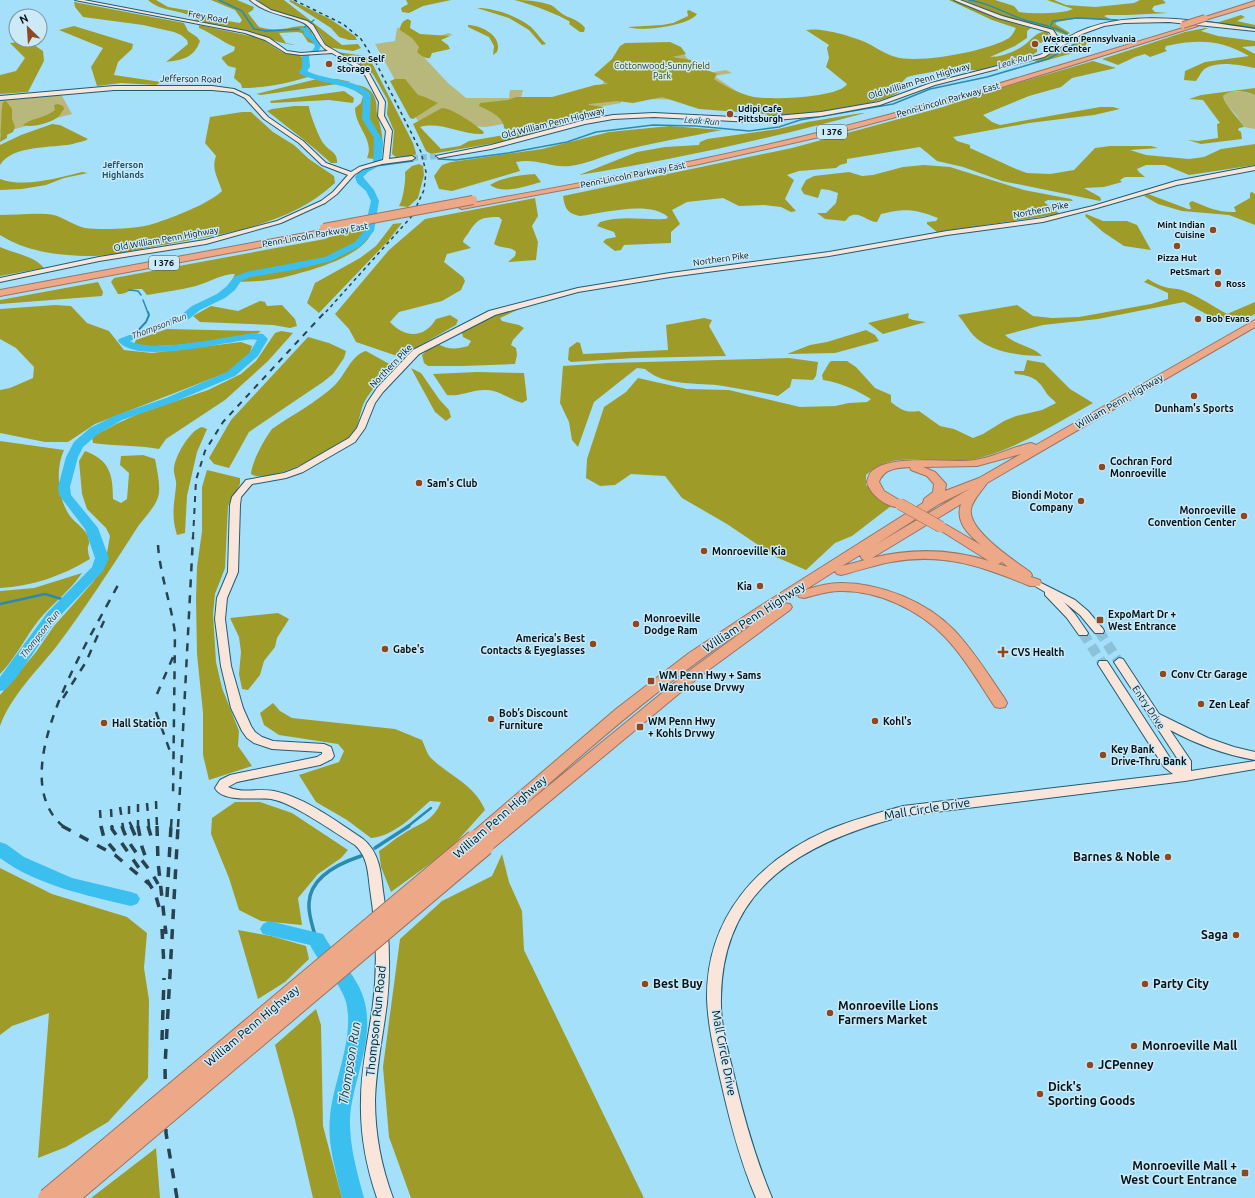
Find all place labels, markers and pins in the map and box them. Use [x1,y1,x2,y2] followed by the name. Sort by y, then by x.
[1043,34,1136,54] place label: Western Pennsylvania ECK Center
[1030,39,1040,49] marker: Western Pennsylvania ECK Center
[337,54,385,74] place label: Secure Self Storage
[324,59,334,69] marker: Secure Self Storage
[738,104,783,124] place label: Udipi Cafe Pittsburgh
[725,109,735,119] marker: Udipi Cafe Pittsburgh
[1157,220,1205,240] place label: Mint Indian Cuisine
[1208,225,1218,235] marker: Mint Indian Cuisine
[1172,241,1182,251] marker: Pizza Hut
[1157,253,1197,263] place label: Pizza Hut
[1170,267,1210,277] place label: PetSmart
[1213,267,1223,277] marker: PetSmart
[1213,279,1223,289] marker: Ross
[1226,279,1246,289] place label: Ross
[1193,314,1203,324] marker: Bob Evans
[1206,314,1249,324] place label: Bob Evans
[1189,391,1199,401] marker: Dunham's Sports
[1154,403,1234,414] place label: Dunham's Sports
[1110,456,1172,479] place label: Cochran Ford Monroeville
[1097,462,1107,472] marker: Cochran Ford Monroeville
[414,478,424,488] marker: Sam's Club
[427,478,478,489] place label: Sam's Club
[1011,490,1074,513] place label: Biondi Motor Company
[1076,496,1086,506] marker: Biondi Motor Company
[1148,505,1237,528] place label: Monroeville Convention Center
[1239,511,1249,521] marker: Monroeville Convention Center
[699,546,709,556] marker: Monroeville Kia
[712,546,786,557] place label: Monroeville Kia
[737,581,752,592] place label: Kia
[755,581,765,591] marker: Kia
[1108,609,1176,632] place label: ExpoMart Dr + West Entrance
[644,613,701,636] place label: Monroeville Dodge Ram
[1095,615,1105,625] marker: ExpoMart Dr + West Entrance
[631,619,641,629] marker: Monroeville Dodge Ram
[480,633,586,656] place label: America's Best Contacts & Eyeglasses
[588,639,598,649] marker: America's Best Contacts & Eyeglasses
[380,644,390,654] marker: Gabe's
[393,644,425,655] place label: Gabe's
[998,647,1008,657] marker: CVS Health
[1011,647,1064,658] place label: CVS Health
[1158,669,1168,679] marker: Conv Ctr Garage
[1171,669,1248,680] place label: Conv Ctr Garage
[659,670,761,693] place label: WM Penn Hwy + Sams Warehouse Drvwy
[646,676,656,686] marker: WM Penn Hwy + Sams Warehouse Drvwy
[1196,699,1206,709] marker: Zen Leaf
[1209,699,1251,710] place label: Zen Leaf
[499,708,569,731] place label: Bob’s Discount Furniture
[486,714,496,724] marker: Bob’s Discount Furniture
[648,716,716,739] place label: WM Penn Hwy + Kohls Drvwy
[870,716,880,726] marker: Kohl's
[883,716,912,727] place label: Kohl's
[99,718,109,728] marker: Hall Station
[112,718,167,729] place label: Hall Station
[635,722,645,732] marker: WM Penn Hwy + Kohls Drvwy
[1111,744,1187,767] place label: Key Bank Drive-Thru Bank
[1098,750,1108,760] marker: Key Bank Drive-Thru Bank
[1073,850,1160,863] place label: Barnes & Noble
[1163,852,1173,862] marker: Barnes & Noble
[1201,928,1228,941] place label: Saga
[1231,930,1241,940] marker: Saga
[653,977,703,990] place label: Best Buy
[1153,977,1210,990] place label: Party City
[640,979,650,989] marker: Best Buy
[1140,979,1150,989] marker: Party City
[838,999,939,1026] place label: Monroeville Lions Farmers Market
[825,1008,835,1018] marker: Monroeville Lions Farmers Market
[1142,1039,1238,1052] place label: Monroeville Mall
[1129,1041,1139,1051] marker: Monroeville Mall
[1098,1058,1154,1071] place label: JCPenney
[1085,1060,1095,1070] marker: JCPenney
[1048,1080,1136,1107] place label: Dick's Sporting Goods
[1035,1089,1045,1099] marker: Dick's Sporting Goods
[1120,1159,1237,1186] place label: Monroeville Mall + West Court Entrance
[1240,1168,1250,1178] marker: Monroeville Mall + West Court Entrance

